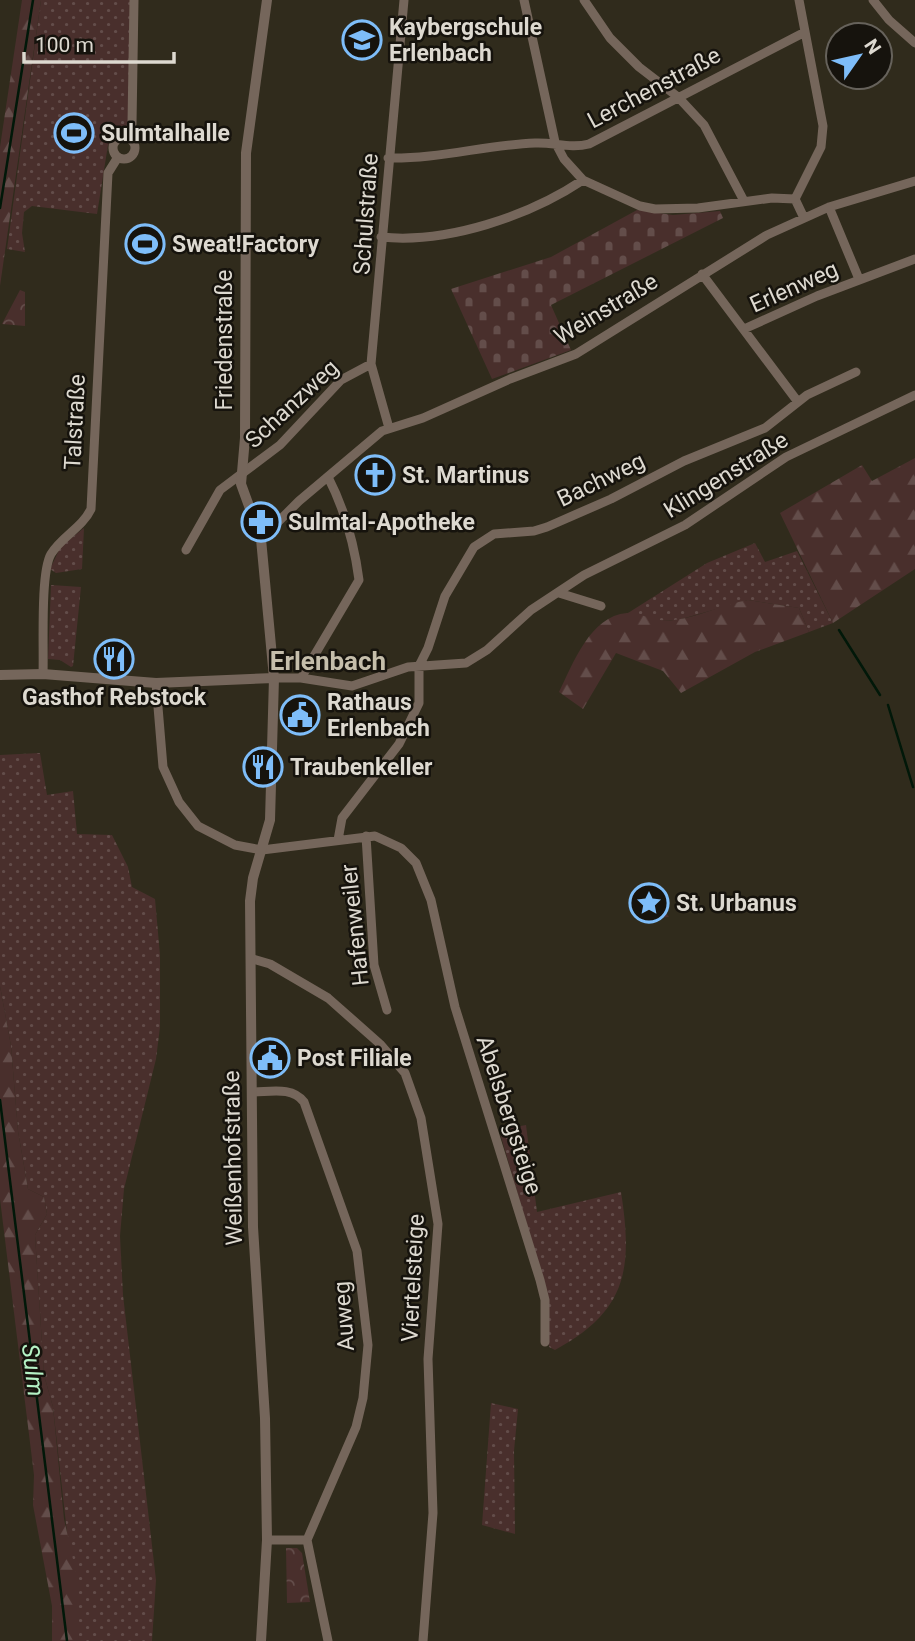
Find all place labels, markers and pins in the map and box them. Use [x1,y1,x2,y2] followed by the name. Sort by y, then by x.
[389,14,542,67] place label: Kaybergschule Erlenbach
[341,19,383,61] school or university icon: Kaybergschule Erlenbach
[53,112,95,154] sports icon: Sulmtalhalle
[101,120,230,147] place label: Sulmtalhalle
[124,223,166,265] sports icon: Sweat!Factory
[172,231,319,258] place label: Sweat!Factory
[354,454,396,496] church icon: St. Martinus
[402,462,529,489] place label: St. Martinus
[240,501,282,543] pharmacy icon: Sulmtal-Apotheke
[288,509,475,536] place label: Sulmtal-Apotheke
[93,638,135,680] restaurant icon: Gasthof Rebstock
[22,684,207,711] place label: Gasthof Rebstock
[327,689,430,742] place label: Rathaus Erlenbach
[279,694,321,736] public building icon: Rathaus Erlenbach
[242,746,284,788] restaurant icon: Traubenkeller
[290,754,433,781] place label: Traubenkeller
[628,882,670,924] place icon: St. Urbanus
[676,890,797,917] place label: St. Urbanus
[249,1037,291,1079] public building icon: Post Filiale
[297,1045,412,1072] place label: Post Filiale

